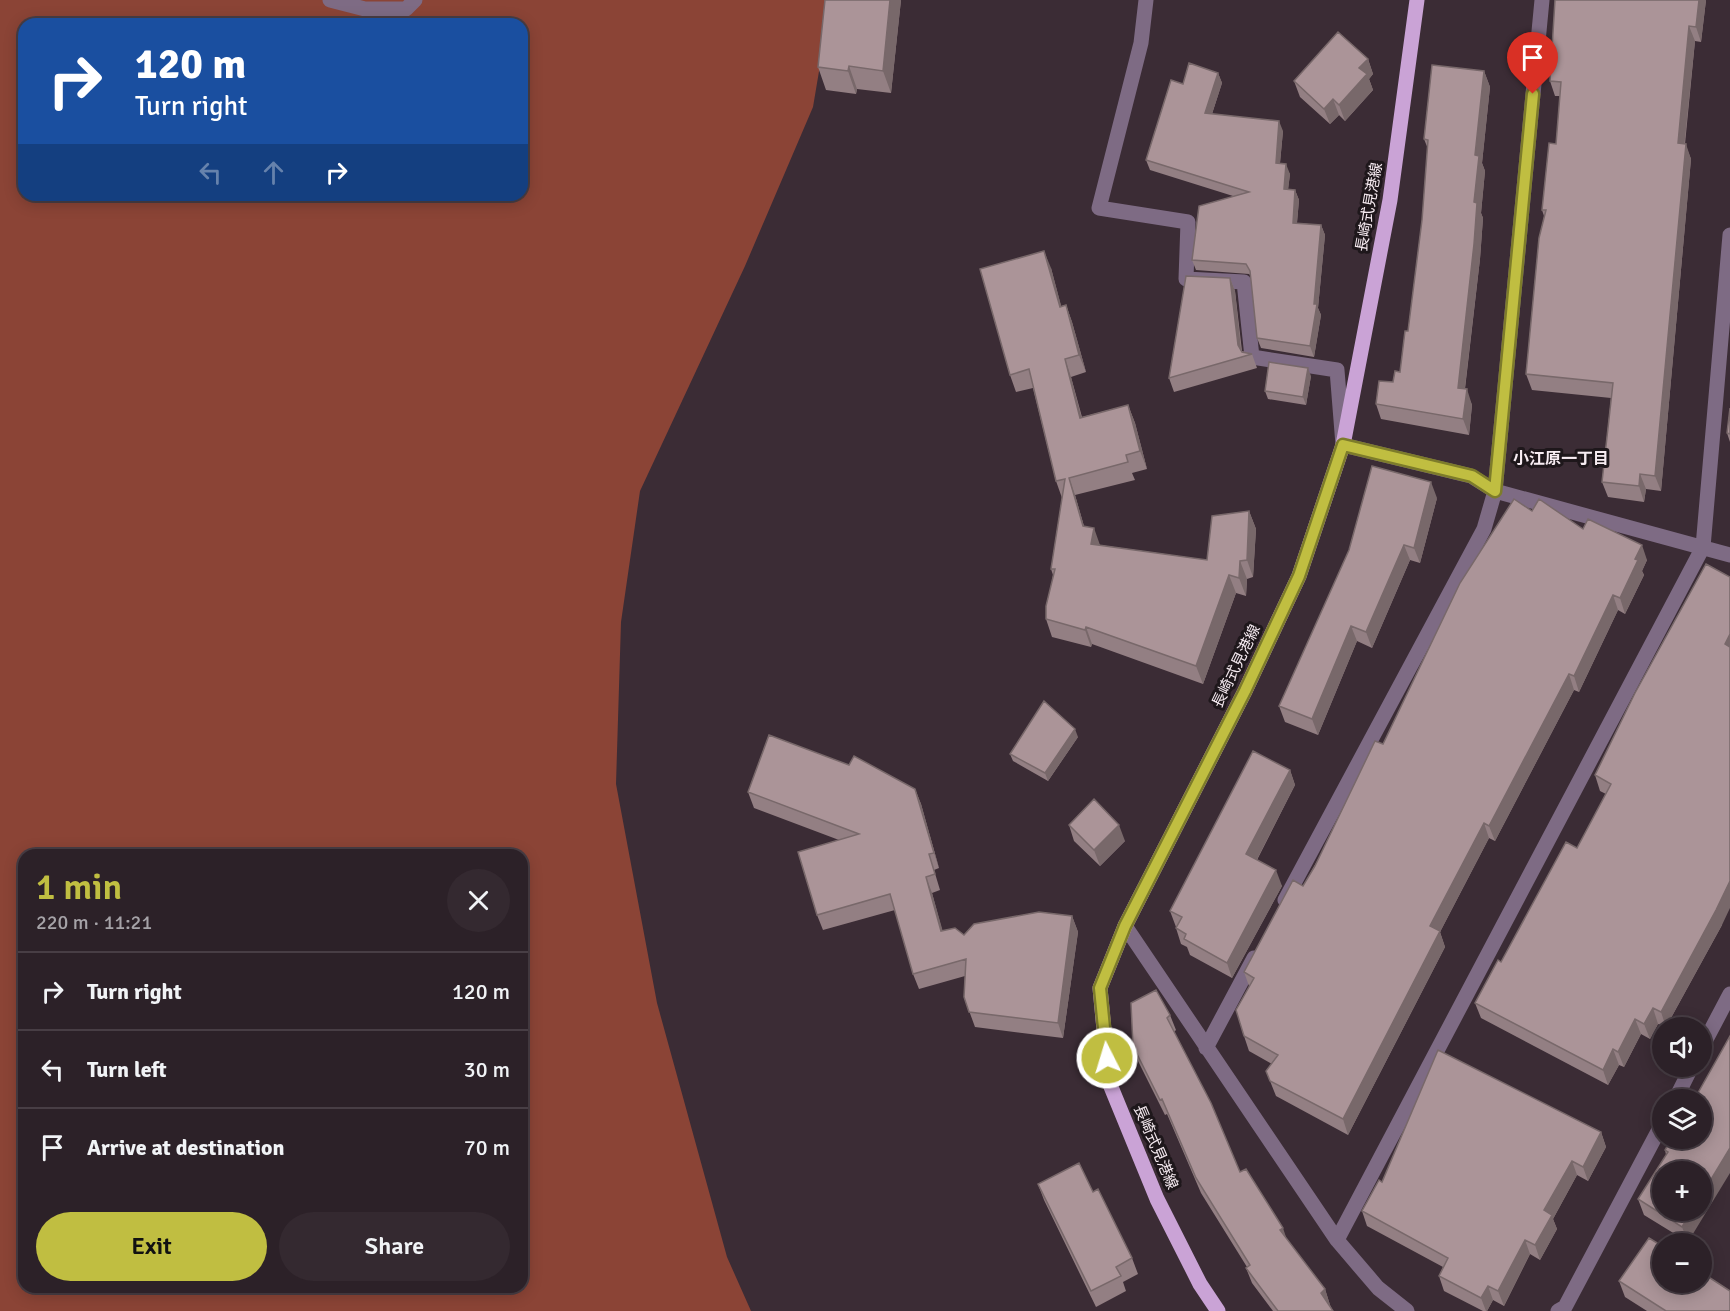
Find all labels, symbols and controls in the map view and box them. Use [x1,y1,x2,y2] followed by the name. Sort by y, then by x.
[1507,32,1558,94] pin
[135,39,246,90] text: 120 m
[1516,41,1549,74] icon: arrive
[36,42,114,120] icon: right
[135,90,248,123] text: Turn right
[194,156,227,189] icon: left
[257,156,290,189] icon: ahead
[320,156,353,189] icon: right
[1352,161,1386,253] street label: 長崎式見港線
[1513,449,1609,469] district label: 小江原一丁目
[1208,622,1264,710] street label: 長崎式見港線
[36,865,122,910] text: 1 min
[447,869,510,932] button: close
[36,910,152,935] text: 220 m · 11:21
[36,975,69,1008] icon: right
[87,978,182,1005] text: Turn right
[452,978,510,1005] text: 120 m
[1652,1017,1712,1293] map controls
[1652,1017,1712,1077] button: sound
[1075,1026,1139,1090] position arrow
[36,1053,69,1086] icon: left
[87,1056,167,1083] text: Turn left
[464,1056,510,1083] text: 30 m
[1652,1089,1712,1149] button: layers
[1130,1102,1182,1192] street label: 長崎式見港線
[36,1131,69,1164] icon: arrive
[87,1134,284,1161] text: Arrive at destination
[464,1134,510,1161] text: 70 m
[1652,1161,1712,1221] button: +
[36,1212,267,1281] button: Exit
[279,1212,510,1281] button: Share
[1652,1233,1712,1293] button: −

